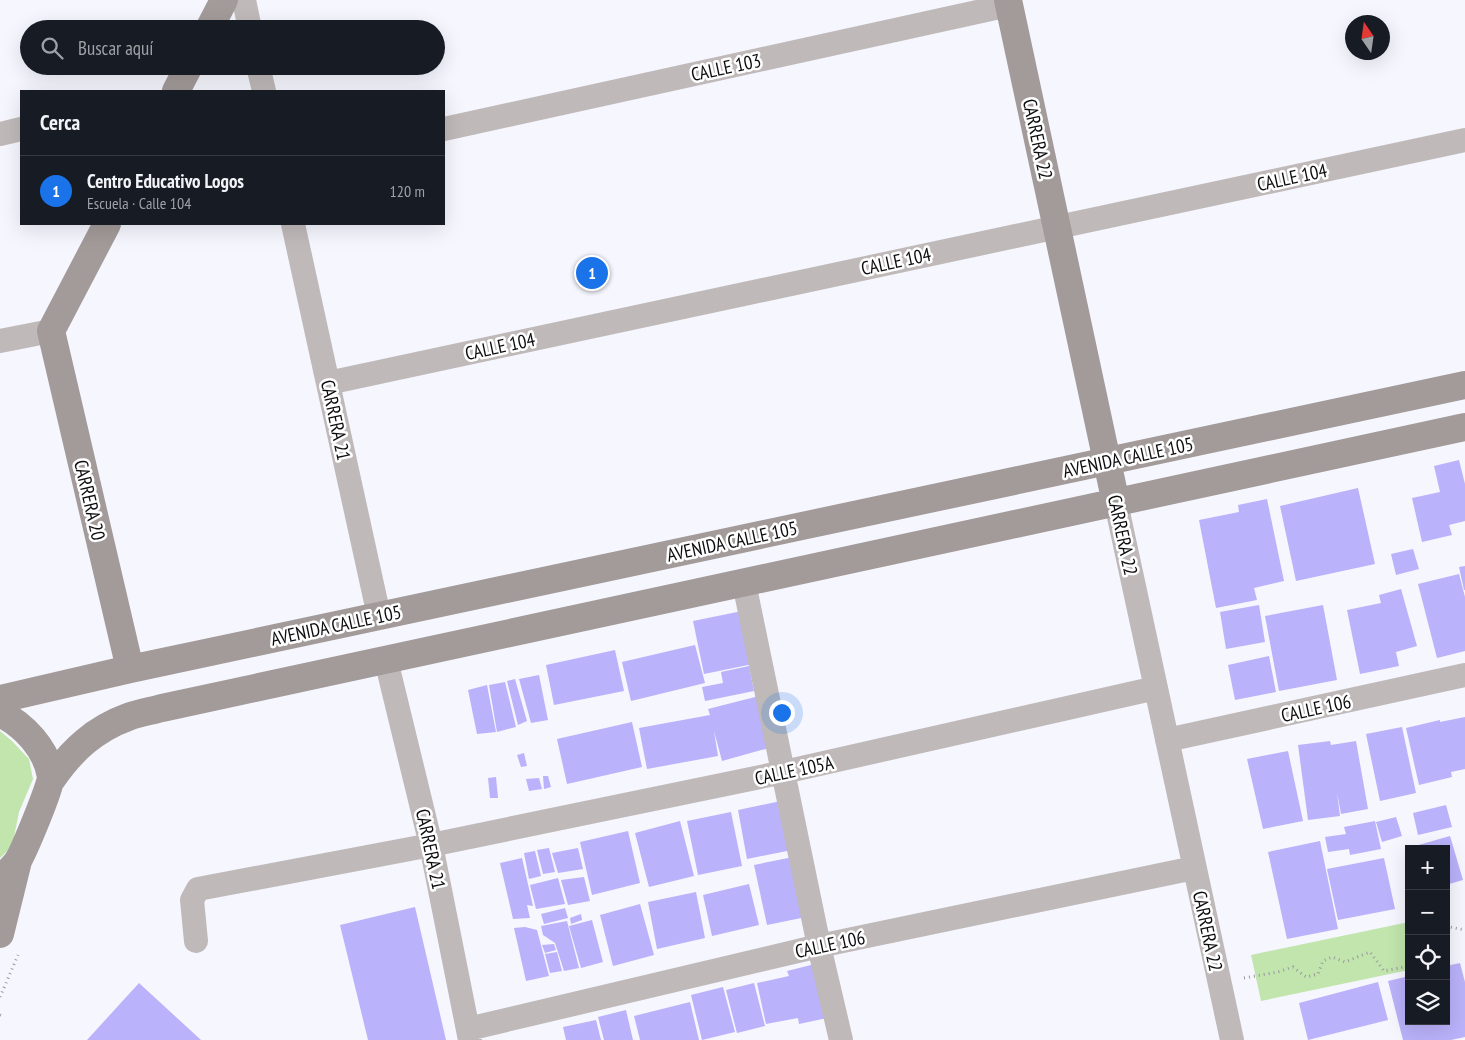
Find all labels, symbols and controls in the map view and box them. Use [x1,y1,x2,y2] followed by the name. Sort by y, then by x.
[1345,15,1390,60] north arrow
[20,20,445,75] search box
[38,34,66,62] icon: search
[78,36,153,60] text: Buscar aquí
[689,48,763,86] street label: CALLE 103
[1018,97,1058,181] street label: CARRERA 22
[40,109,80,136] text: Cerca
[1255,158,1330,196] street label: CALLE 104
[87,169,244,193] text: Centro Educativo Logos
[52,181,60,201] text: 1
[390,181,425,201] text: 120 m
[87,193,191,213] text: Escuela · Calle 104
[859,242,934,280] street label: CALLE 104
[576,254,608,292] pin: 1
[463,327,538,365] street label: CALLE 104
[316,378,356,462] street label: CARRERA 21
[1061,431,1195,483] street label: AVENIDA CALLE 105
[69,457,111,543] street label: CARRERA 20
[1103,493,1143,577] street label: CARRERA 22
[665,515,799,567] street label: AVENIDA CALLE 105
[269,599,403,651] street label: AVENIDA CALLE 105
[1279,689,1353,727] street label: CALLE 106
[769,700,795,726] your location
[752,750,836,790] street label: CALLE 105A
[411,807,451,891] street label: CARRERA 21
[1405,845,1450,1025] map controls
[1405,845,1450,890] button: +
[1188,889,1228,973] street label: CARRERA 22
[1405,890,1450,935] button: −
[793,925,867,963] street label: CALLE 106
[1405,935,1450,980] button: locate
[1405,980,1450,1025] button: layers

